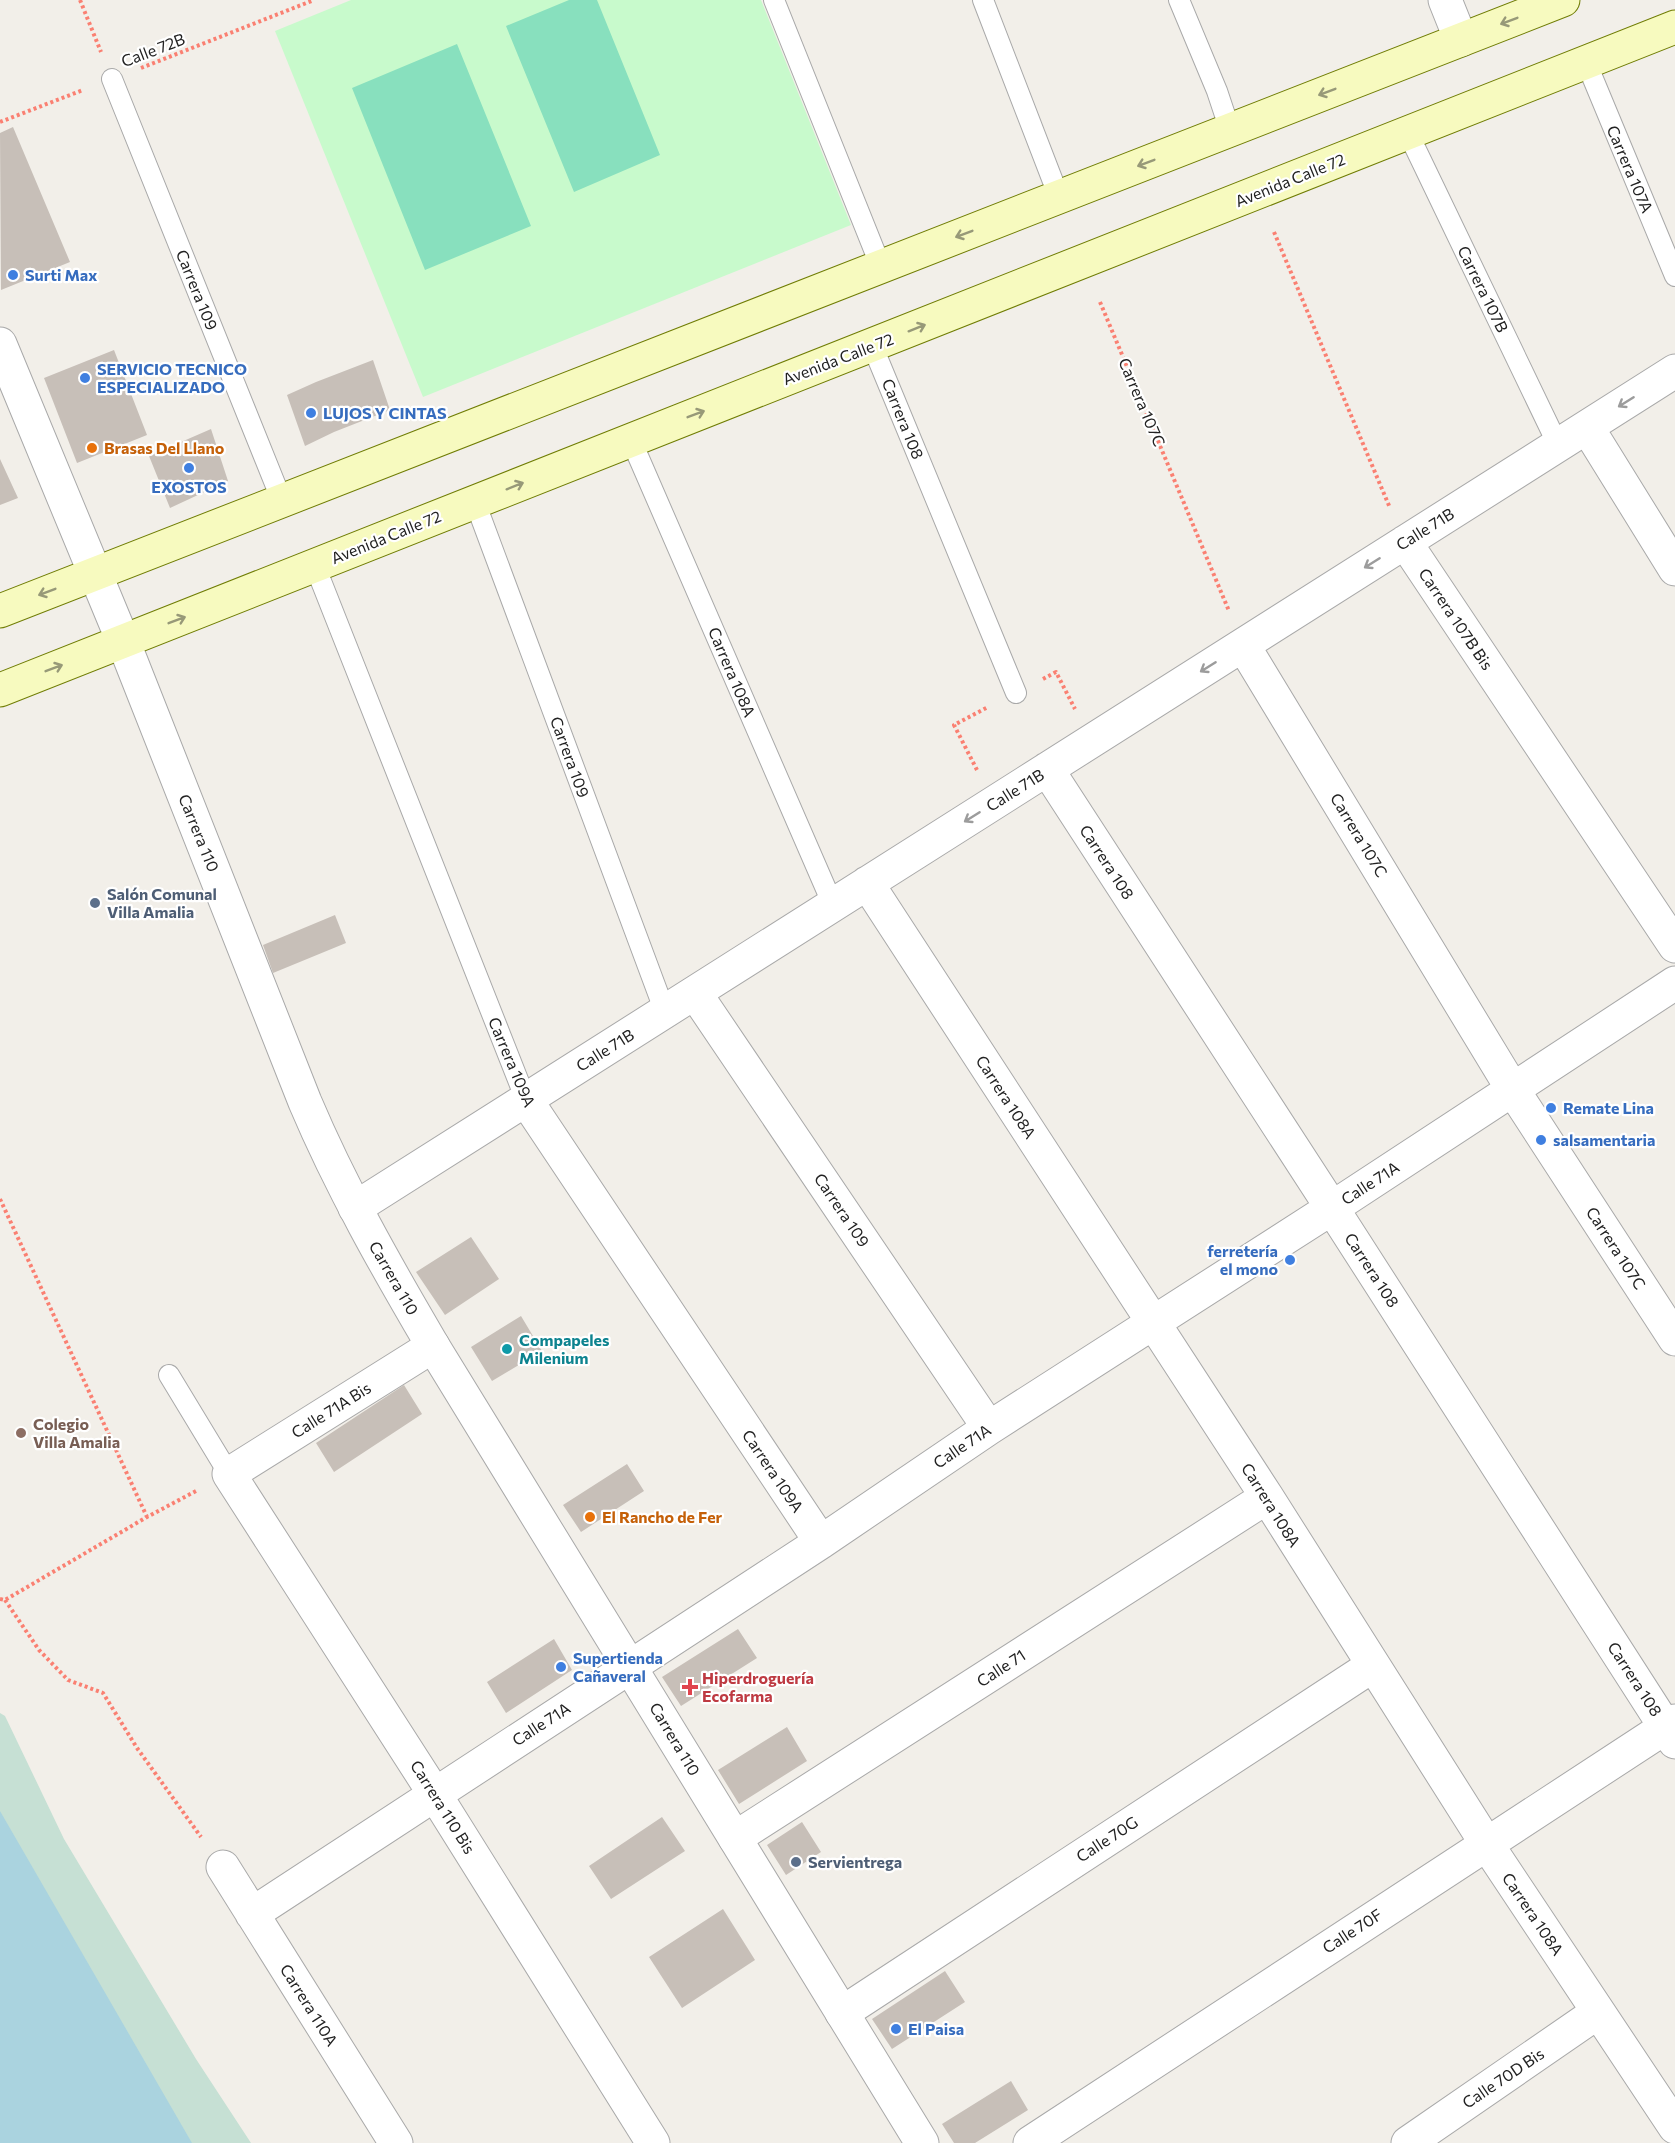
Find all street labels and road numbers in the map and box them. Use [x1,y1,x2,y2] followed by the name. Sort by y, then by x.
[118,29,187,70] street label: Calle 72B
[1603,122,1657,215] street label: Carrera 107A
[1232,149,1348,210] street label: Avenida Calle 72
[1454,242,1513,335] street label: Carrera 107B
[173,247,222,333] street label: Carrera 109
[780,329,896,388] street label: Avenida Calle 72
[1115,355,1170,449] street label: Carrera 107C
[879,376,928,462] street label: Carrera 108
[1392,503,1457,554] street label: Calle 71B
[328,506,444,567] street label: Avenida Calle 72
[1415,564,1497,673] street label: Carrera 107B Bis
[705,624,760,720] street label: Carrera 108A
[547,714,594,800] street label: Carrera 109
[982,764,1047,815] street label: Calle 71B
[1327,789,1392,880] street label: Carrera 107C
[175,791,224,874] street label: Carrera 110
[1076,821,1139,903] street label: Carrera 108
[485,1014,540,1110] street label: Carrera 109A
[572,1024,637,1075] street label: Calle 71B
[972,1051,1040,1142] street label: Carrera 108A
[1337,1157,1402,1208] street label: Calle 71A
[811,1169,874,1250] street label: Carrera 109
[1583,1203,1650,1293] street label: Carrera 107C
[1341,1229,1404,1311] street label: Carrera 108
[366,1237,423,1318] street label: Carrera 110
[288,1378,374,1441] street label: Calle 71A Bis
[929,1419,994,1472] street label: Calle 71A
[739,1426,808,1516] street label: Carrera 109A
[1238,1459,1305,1550] street label: Carrera 108A
[1604,1638,1667,1720] street label: Carrera 108
[973,1645,1029,1690] street label: Calle 71
[508,1698,573,1749] street label: Calle 71A
[646,1699,705,1779] street label: Carrera 110
[407,1756,480,1857] street label: Carrera 110 Bis
[1072,1812,1141,1865] street label: Calle 70G
[1499,1869,1568,1959] street label: Carrera 108A
[1318,1904,1385,1957] street label: Calle 70F
[277,1960,342,2049] street label: Carrera 110A
[1458,2043,1547,2112] street label: Calle 70D Bis

